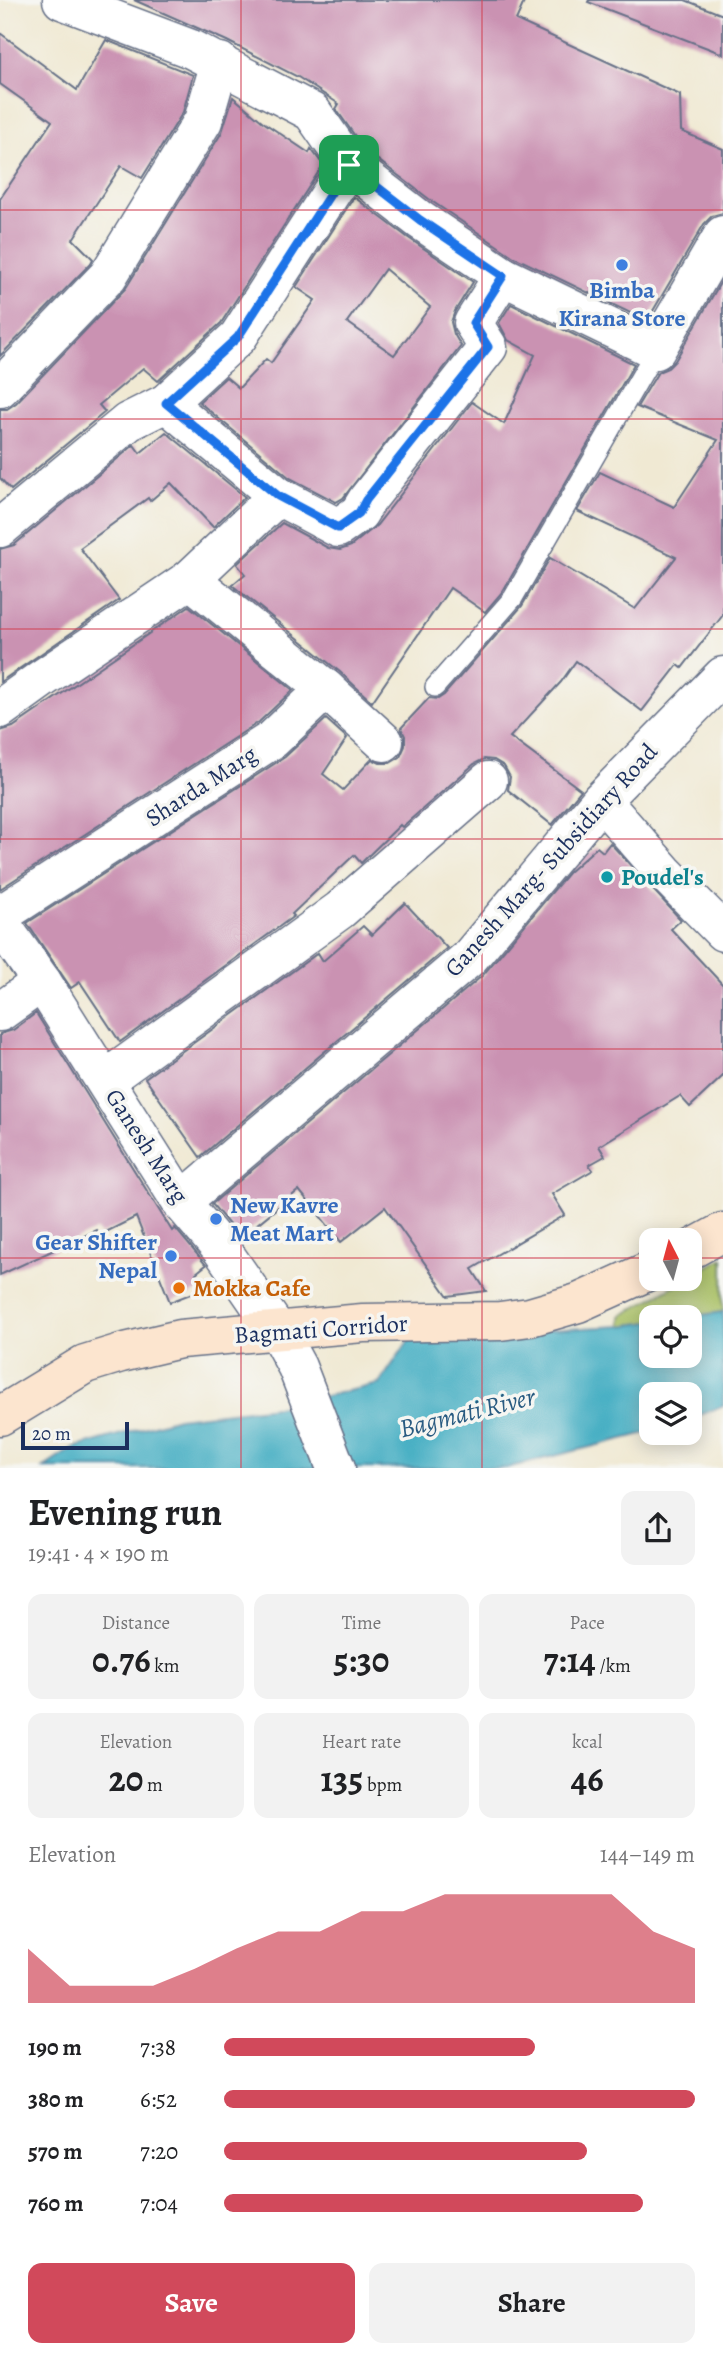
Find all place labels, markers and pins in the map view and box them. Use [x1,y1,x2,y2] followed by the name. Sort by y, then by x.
[319,135,379,195] pin
[614,257,630,273] marker: Bimba Kirana Store
[558,274,686,334] place label: Bimba Kirana Store
[621,861,704,893] place label: Poudel's
[599,869,615,885] marker: Poudel's
[230,1189,339,1249] place label: New Kavre Meat Mart
[208,1211,224,1227] marker: New Kavre Meat Mart
[35,1226,158,1286] place label: Gear Shifter Nepal
[163,1248,179,1264] marker: Gear Shifter Nepal
[193,1272,311,1304] place label: Mokka Cafe
[171,1280,187,1296] marker: Mokka Cafe

